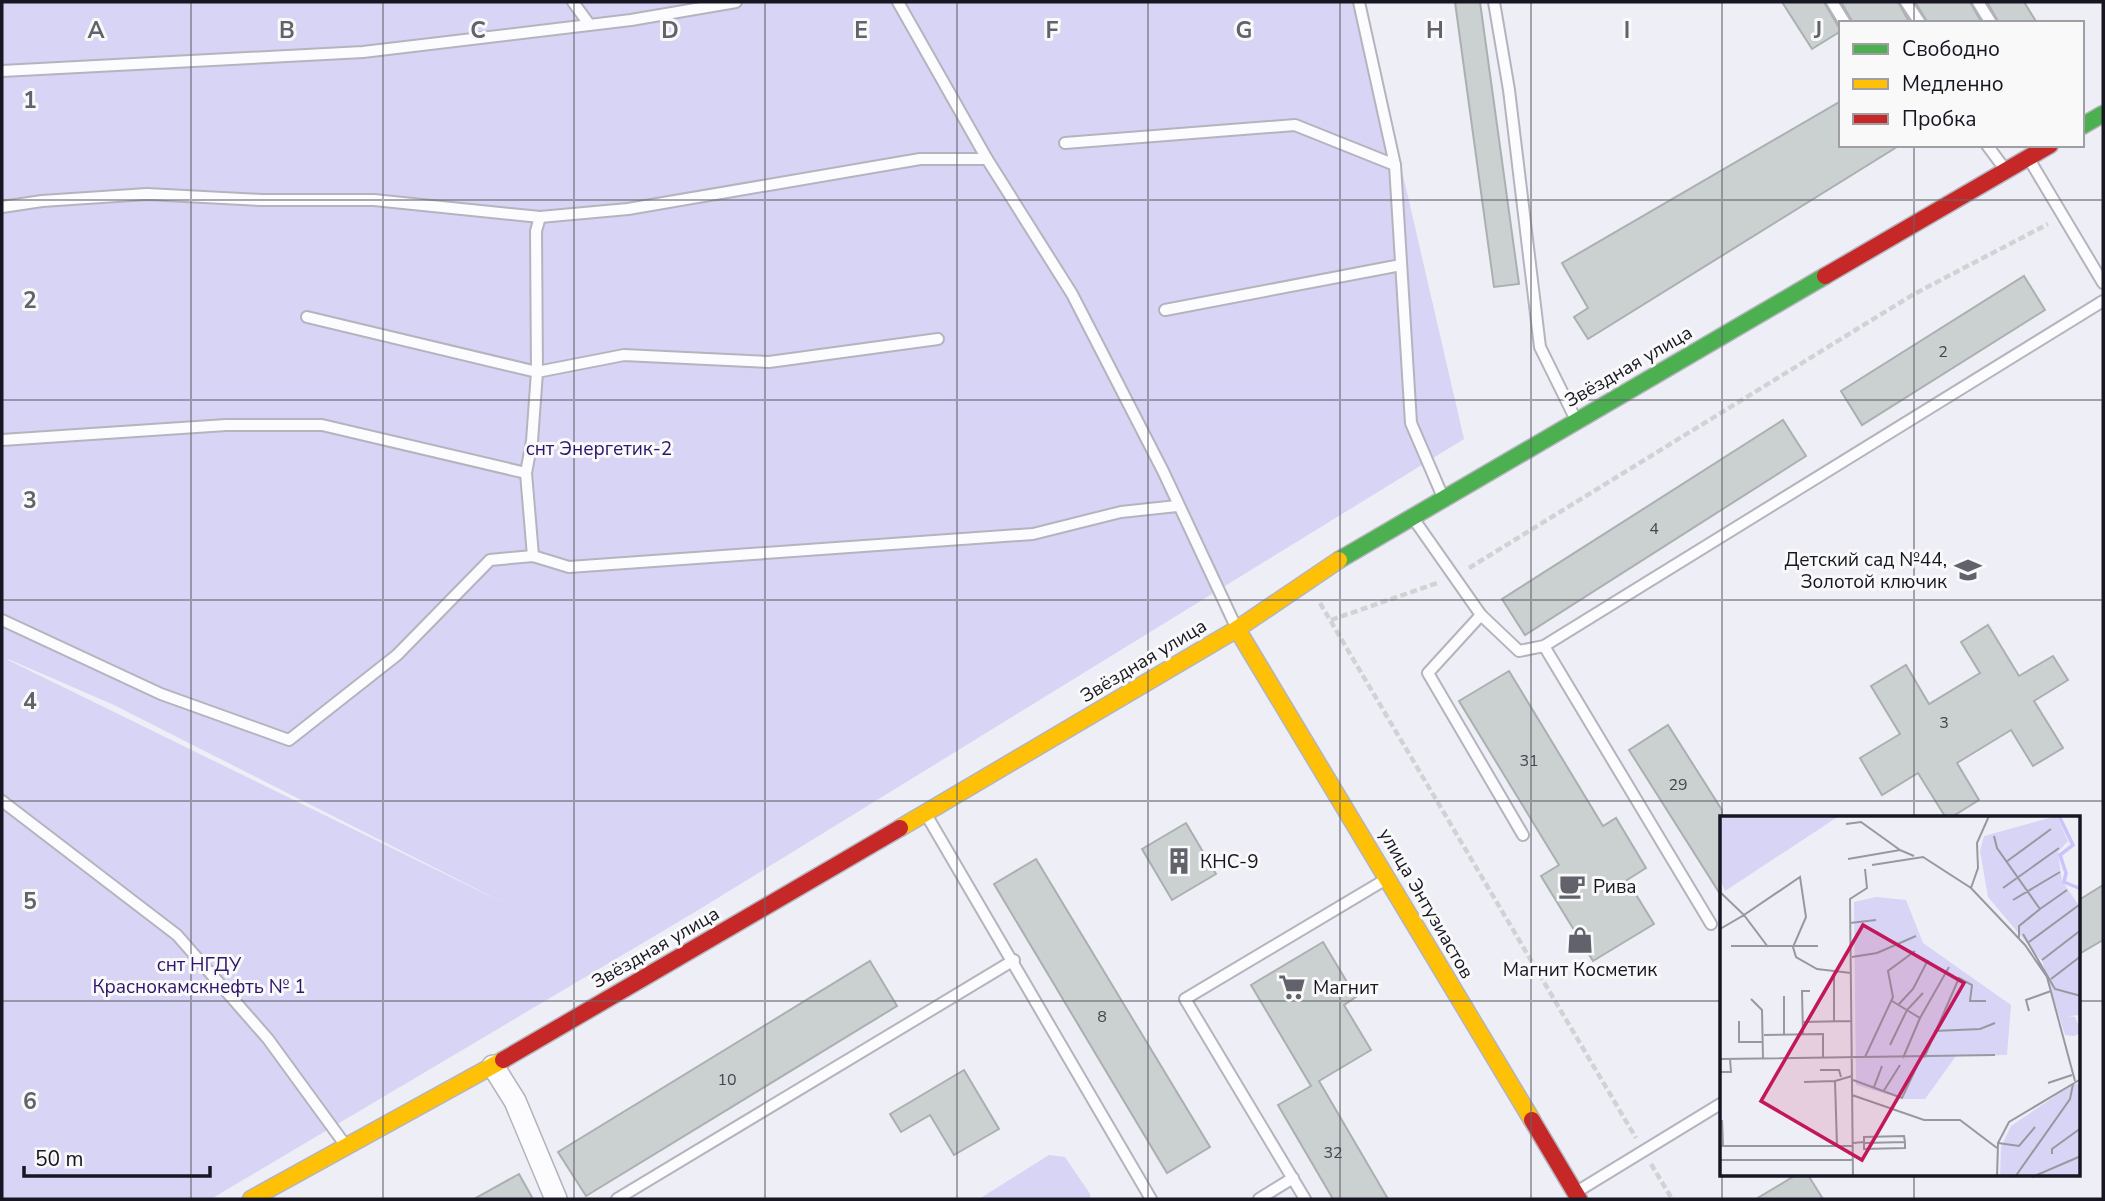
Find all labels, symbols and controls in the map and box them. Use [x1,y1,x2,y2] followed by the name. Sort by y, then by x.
[87,15,105,46] text: A
[279,15,295,46] text: B
[470,15,486,46] text: C
[661,15,679,46] text: D
[854,15,868,46] text: E
[1046,15,1059,46] text: F
[1236,15,1252,46] text: G
[1426,15,1444,46] text: H
[1624,15,1630,46] text: I
[1813,15,1822,46] text: J
[1839,21,2084,147] legend
[1902,35,2000,63] text: Свободно
[1902,70,2004,98] text: Медленно
[23,85,37,116] text: 1
[1902,105,1976,133] text: Пробка
[23,285,37,316] text: 2
[1560,320,1697,414] street label: Звёздная улица
[1938,341,1948,363] house number: 2
[526,436,672,462] park label: снт Энергетик-2
[23,485,37,516] text: 3
[1649,518,1659,540] house number: 4
[1784,547,1947,595] place label: Детский сад №44, Золотой ключик
[1953,555,1983,585] school or university icon: Детский сад №44, Золотой ключик
[1075,613,1212,709] street label: Звёздная улица
[23,686,37,717] text: 4
[1939,712,1949,734] house number: 3
[1519,750,1539,772] house number: 31
[1668,774,1688,796] house number: 29
[1720,816,2080,1176] inset map
[1372,824,1480,983] street label: улица Энтузиастов
[1164,846,1194,876] building icon: КНС-9
[1200,849,1259,875] place label: КНС-9
[1557,871,1587,901] cafe icon: Рива
[1593,874,1637,900] place label: Рива
[23,886,37,917] text: 5
[587,901,724,995] street label: Звёздная улица
[1565,925,1595,955] shop icon: Магнит Косметик
[92,952,306,1000] park label: снт НГДУ Краснокамскнефть № 1
[1503,957,1657,983] place label: Магнит Косметик
[1277,972,1307,1002] supermarket icon: Магнит
[1313,975,1379,1001] place label: Магнит
[1097,1006,1107,1028] house number: 8
[717,1069,737,1091] house number: 10
[23,1086,37,1117] text: 6
[24,1134,210,1178] scale bar
[1323,1142,1343,1164] house number: 32
[35,1145,84,1173] text: 50 m

